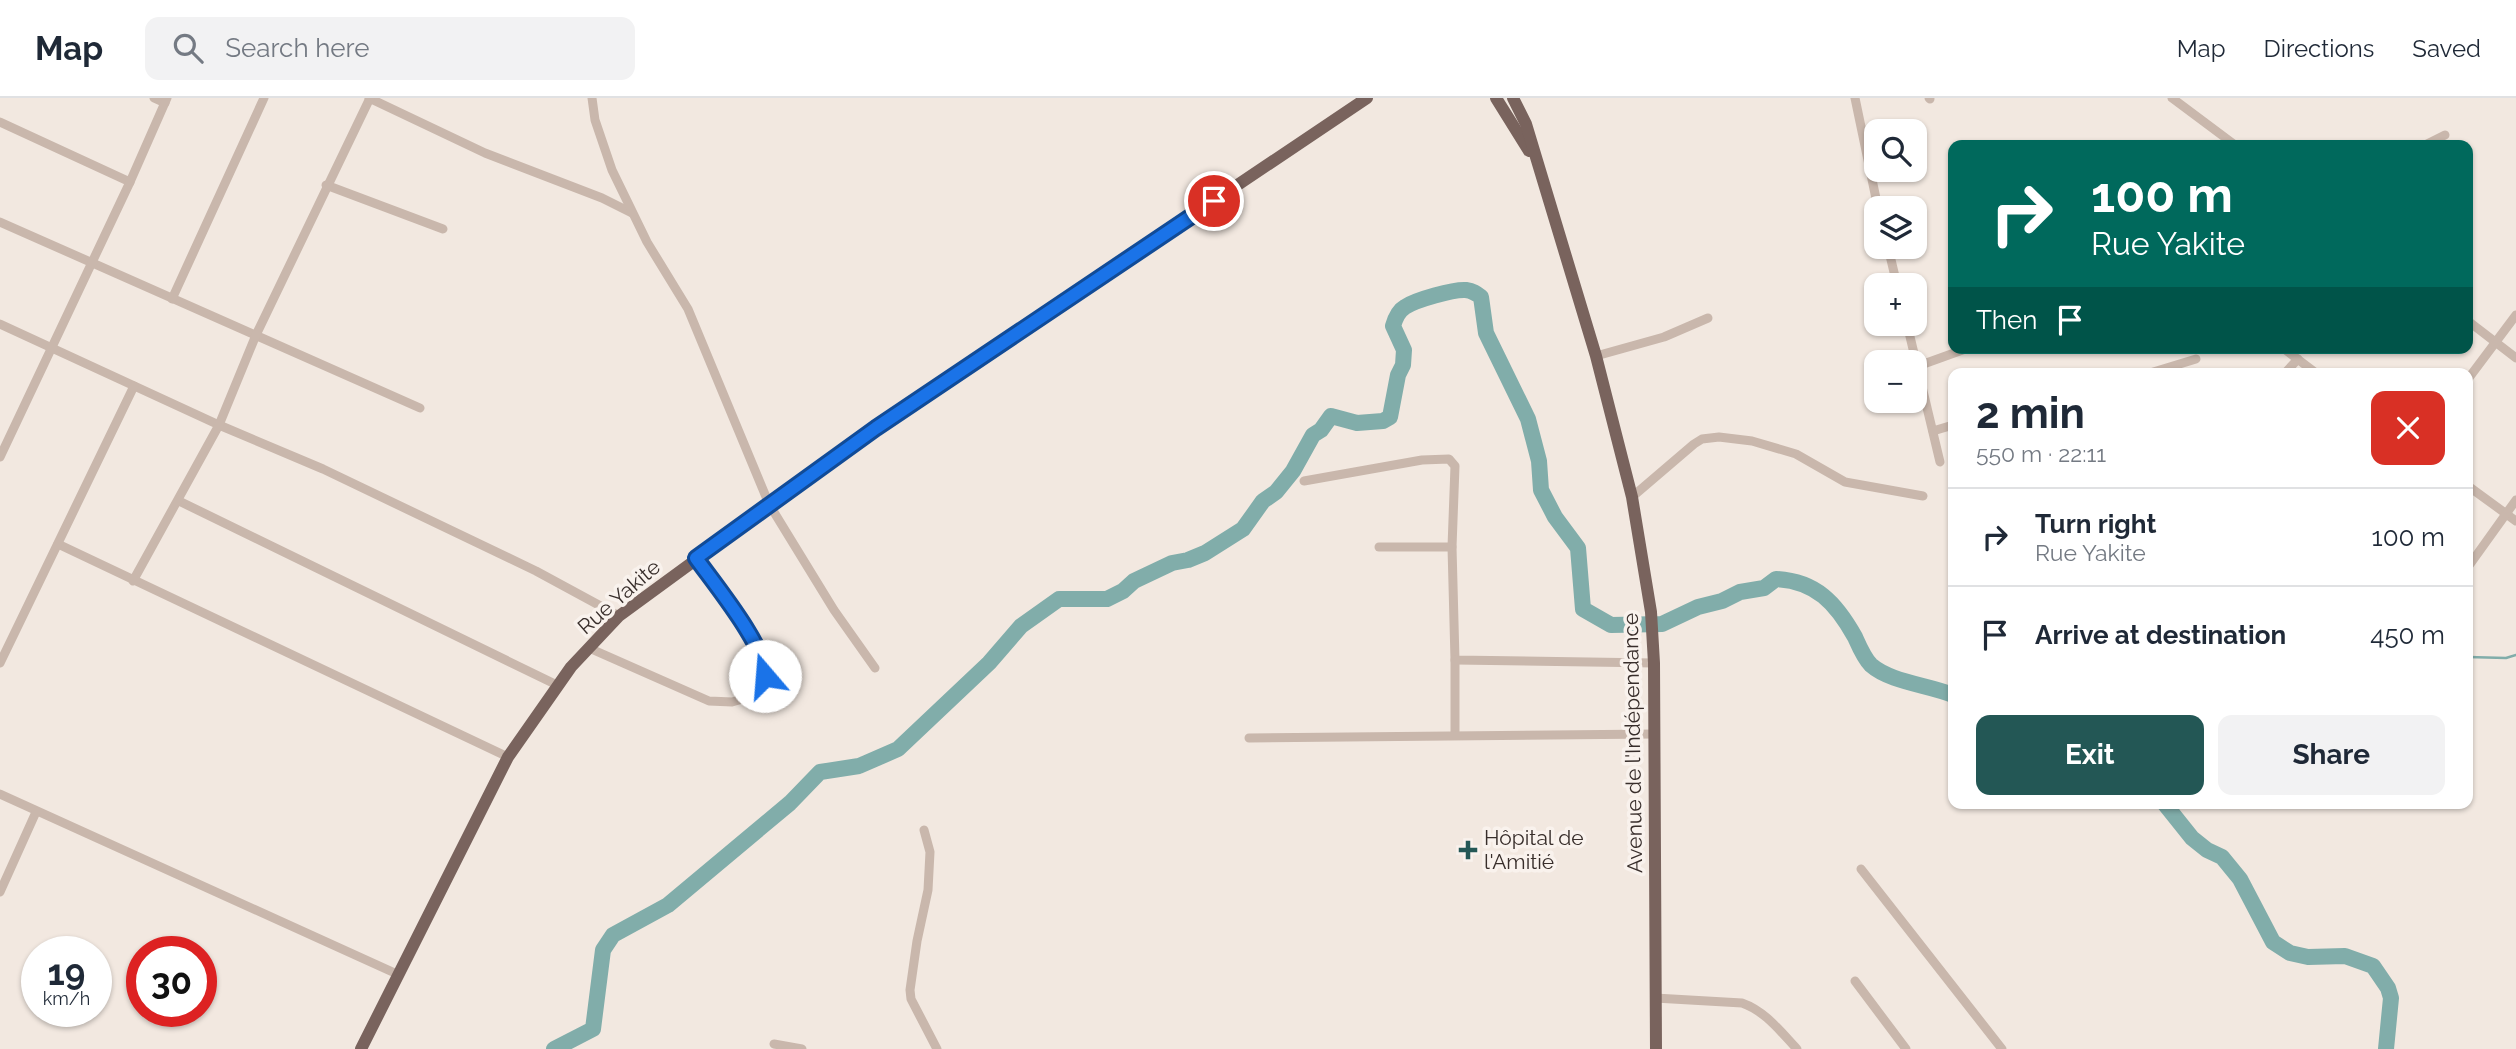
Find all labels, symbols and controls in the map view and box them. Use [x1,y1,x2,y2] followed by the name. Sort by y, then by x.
[145,17,635,80] search box
[35,29,103,68] text: Map
[169,29,207,67] icon: search
[225,33,370,63] text: Search here
[2177,34,2226,63] text: Map
[2264,34,2374,63] text: Directions
[2412,34,2481,63] text: Saved
[1864,119,1927,413] map controls
[1864,119,1927,182] button: search
[2091,166,2233,223] text: 100 m
[1976,168,2067,259] icon: right
[1184,171,1244,231] pin
[1195,182,1233,220] icon: arrive
[1864,196,1927,259] button: layers
[2091,225,2245,262] text: Rue Yakite
[1864,273,1927,336] button: +
[2051,301,2089,339] icon: arrive
[1976,305,2037,335] text: Then
[1864,350,1927,413] button: −
[1976,389,2085,438] text: 2 min
[2371,391,2445,465] button: close
[1976,440,2106,467] text: 550 m · 22:11
[2035,509,2156,539] text: Turn right
[1976,518,2014,556] icon: right
[2372,522,2445,552] text: 100 m
[2035,539,2146,566] text: Rue Yakite
[572,554,665,639] street label: Rue Yakite
[1618,613,1647,873] street label: Avenue de l'Indépendance
[1976,616,2014,654] icon: arrive
[2035,620,2286,650] text: Arrive at destination
[2370,620,2445,650] text: 450 m
[728,639,802,713] position arrow
[1976,715,2204,795] button: Exit
[2218,715,2445,795] button: Share
[1484,825,1584,874] place label: Hôpital de l'Amitié
[1458,840,1478,860] marker: Hôpital de l'Amitié
[126,936,217,1027] speed limit sign: 30
[48,952,85,993] text: 19
[43,988,90,1009] text: km/h

